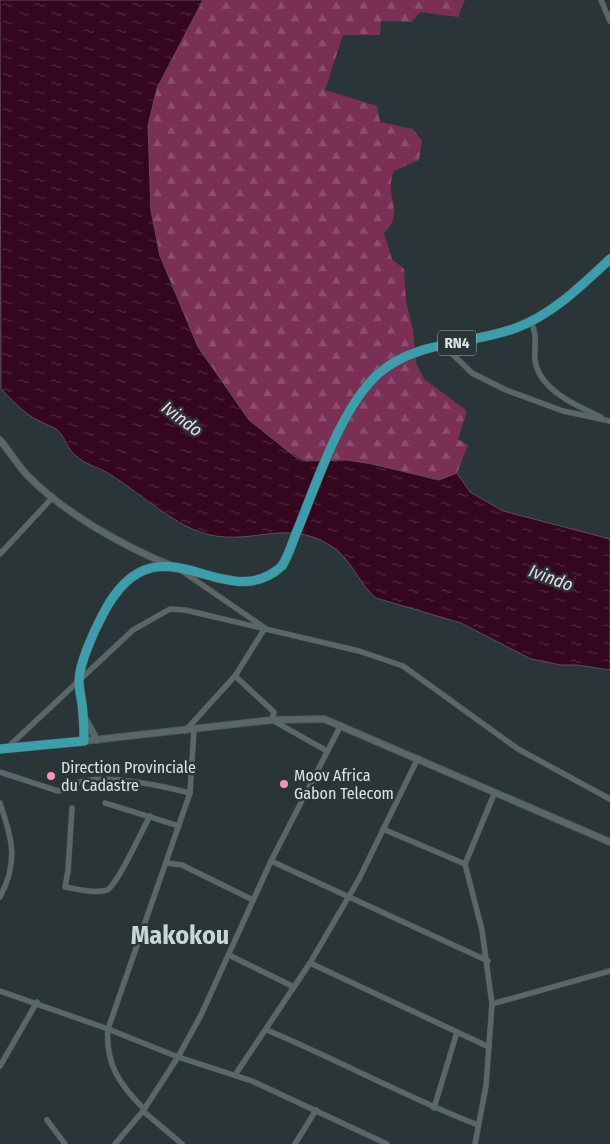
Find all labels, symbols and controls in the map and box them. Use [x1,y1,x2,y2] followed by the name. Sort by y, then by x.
[438,330,476,356] road number: RN4
[157,396,207,442] water label: Ivindo
[526,560,576,596] water label: Ivindo
[61,758,196,795] place label: Direction Provinciale du Cadastre
[294,766,394,803] place label: Moov Africa Gabon Telecom
[45,770,57,782] marker: Direction Provinciale du Cadastre
[278,778,290,790] marker: Moov Africa Gabon Telecom
[131,920,229,951] district label: Makokou

